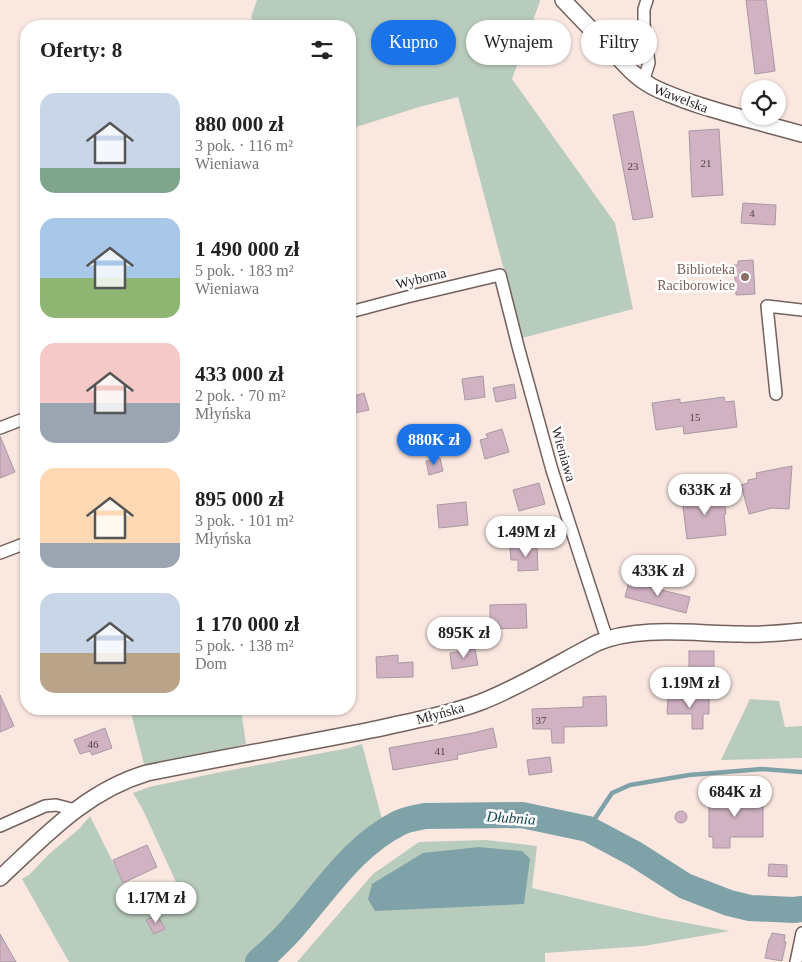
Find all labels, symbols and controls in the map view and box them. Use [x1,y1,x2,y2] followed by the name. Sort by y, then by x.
[371,20,456,65] chip: Kupno
[466,20,571,65] chip: Wynajem
[581,20,657,65] chip: Filtry
[308,36,336,64] icon: filters
[40,38,122,62] text: Oferty: 8
[741,80,786,125] map controls
[741,80,786,125] button: locate
[651,81,711,116] street label: Wawelska
[195,112,284,136] text: 880 000 zł
[80,113,140,173] icon: home
[195,137,293,154] text: 3 pok. · 116 m²
[195,155,259,172] text: Wieniawa
[701,157,712,169] house number: 21
[628,160,639,172] house number: 23
[749,207,755,219] house number: 4
[195,237,299,261] text: 1 490 000 zł
[80,238,140,298] icon: home
[195,262,294,279] text: 5 pok. · 183 m²
[657,262,736,293] place label: Biblioteka Raciborowice
[394,265,449,292] street label: Wyborna
[739,271,751,283] marker: Biblioteka Raciborowice
[195,280,259,297] text: Wieniawa
[195,362,284,386] text: 433 000 zł
[80,363,140,423] icon: home
[195,387,286,404] text: 2 pok. · 70 m²
[195,405,251,422] text: Młyńska
[690,411,701,423] house number: 15
[388,424,480,466] pin: 880K zł
[549,425,579,484] street label: Wieniawa
[408,431,460,448] text: 880K zł
[659,474,751,516] pin: 633K zł
[679,481,731,498] text: 633K zł
[195,487,284,511] text: 895 000 zł
[80,488,140,548] icon: home
[195,512,294,529] text: 3 pok. · 101 m²
[474,516,578,558] pin: 1.49M zł
[497,523,555,540] text: 1.49M zł
[195,530,251,547] text: Młyńska
[612,554,704,597] pin: 433K zł
[632,562,684,579] text: 433K zł
[195,612,299,636] text: 1 170 000 zł
[80,613,140,673] icon: home
[418,616,510,659] pin: 895K zł
[438,624,490,641] text: 895K zł
[195,637,294,654] text: 5 pok. · 138 m²
[195,655,227,672] text: Dom
[638,666,742,709] pin: 1.19M zł
[661,674,719,691] text: 1.19M zł
[415,700,466,727] street label: Młyńska
[536,714,547,726] house number: 37
[88,738,99,750] house number: 46
[435,745,446,757] house number: 41
[689,776,781,818] pin: 684K zł
[709,783,761,800] text: 684K zł
[485,808,536,828] water label: Dłubnia
[104,882,208,924] pin: 1.17M zł
[127,889,185,906] text: 1.17M zł

